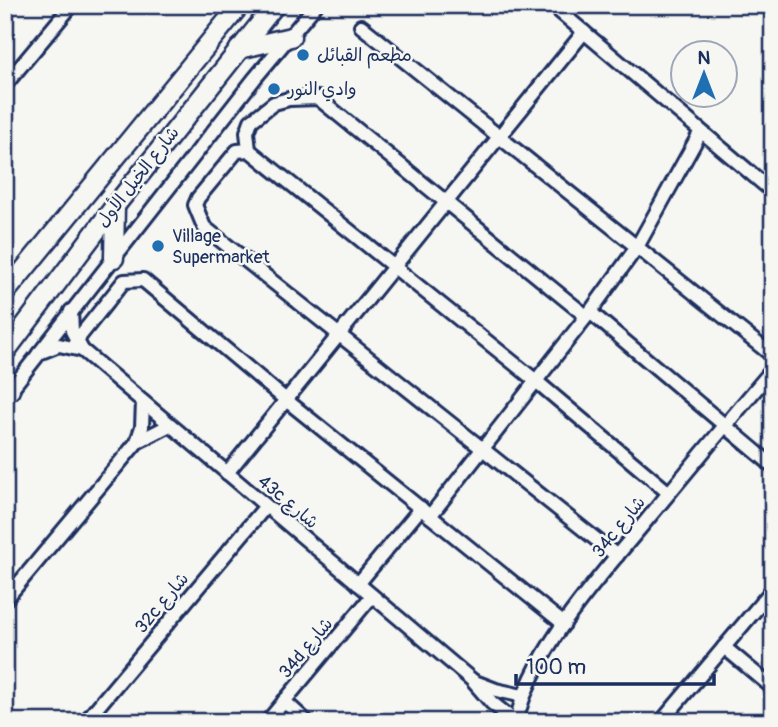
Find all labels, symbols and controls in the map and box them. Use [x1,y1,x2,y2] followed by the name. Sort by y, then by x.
[670,38,740,108] north arrow
[317,44,412,69] place label: مطعم القبائل
[698,46,711,70] text: N
[295,47,311,63] marker: مطعم القبائل
[286,78,357,102] place label: وادي النور
[266,81,282,97] marker: وادي النور
[91,121,185,232] street label: شارع الخيل الأول
[172,225,271,269] place label: Village Supermarket
[150,238,166,254] marker: Village Supermarket
[253,470,323,534] street label: 43c شارع
[587,492,651,562] street label: 34c شارع
[130,568,194,638] street label: 32c شارع
[274,613,338,683] street label: 34d شارع
[516,643,713,687] scale bar
[526,654,586,681] text: 100 m

